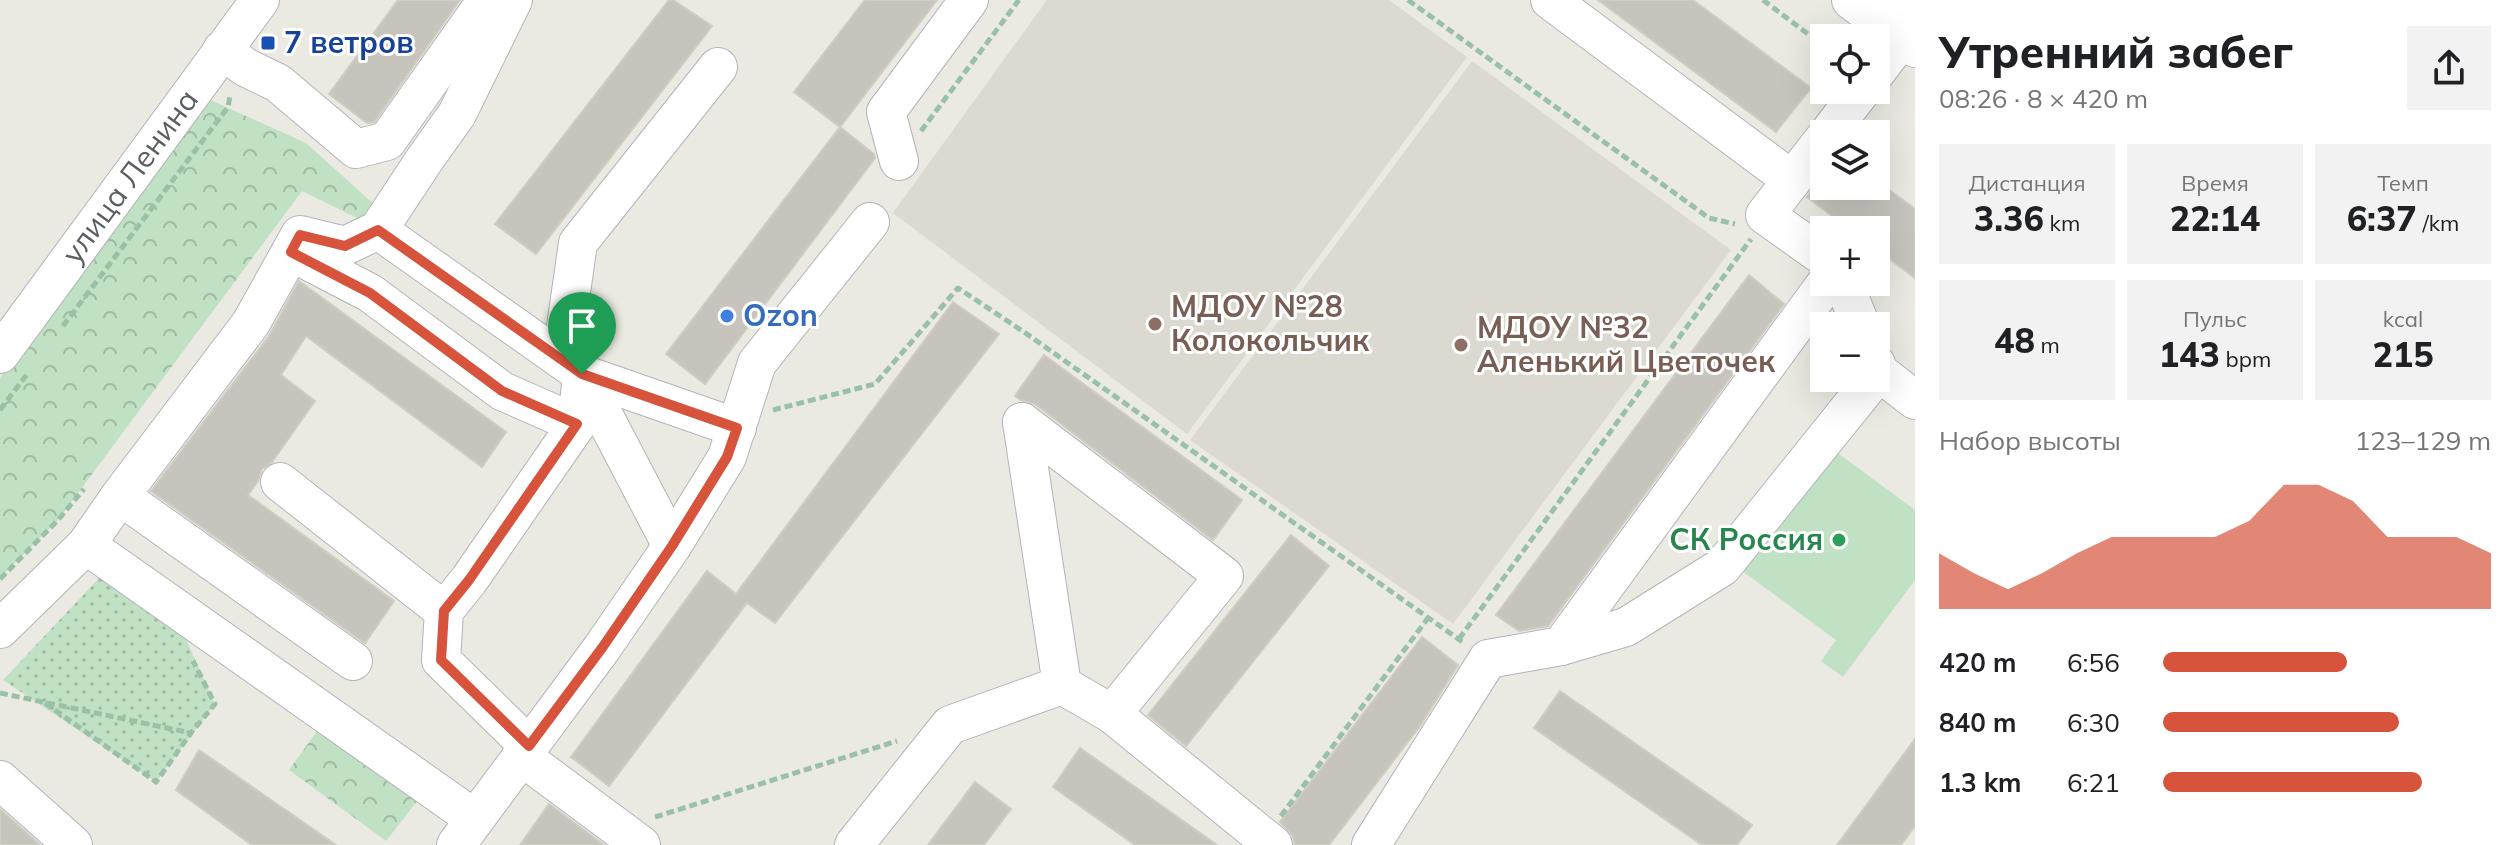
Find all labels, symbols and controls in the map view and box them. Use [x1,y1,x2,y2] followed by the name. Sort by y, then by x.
[284,23,414,61] place label: 7 ветров
[1810,24,1890,392] map controls
[1810,24,1890,104] button: locate
[1939,24,2293,79] text: Утренний забег
[2407,26,2491,110] button: share
[259,34,277,52] marker: 7 ветров
[53,81,206,271] street label: улица Ленина
[1939,82,2148,115] text: 08:26 · 8 × 420 m
[1810,120,1890,200] button: layers
[1968,169,2086,197] text: Дистанция
[2181,169,2249,197] text: Время
[2377,169,2429,197] text: Темп
[1974,197,2044,240] text: 3.36
[2170,197,2260,240] text: 22:14
[2347,197,2417,240] text: 6:37
[2044,209,2080,237] text: km
[2417,209,2459,237] text: /km
[1810,216,1890,296] button: +
[1171,287,1370,359] place label: МДОУ №28 Колокольчик
[548,292,616,374] pin
[743,296,818,334] place label: Ozon
[560,304,604,348] icon: arrive
[2183,305,2247,333] text: Пульс
[2383,305,2423,333] text: kcal
[718,307,736,325] marker: Ozon
[1477,308,1776,380] place label: МДОУ №32 Аленький Цветочек
[1810,312,1890,392] button: −
[1146,315,1164,333] marker: МДОУ №28 Колокольчик
[1994,319,2035,362] text: 48
[2035,331,2060,359] text: m
[2159,333,2220,376] text: 143
[2372,333,2434,376] text: 215
[1452,336,1470,354] marker: МДОУ №32 Аленький Цветочек
[2220,345,2271,373] text: bpm
[1939,424,2121,457] text: Набор высоты
[2355,424,2491,457] text: 123–129 m
[1669,520,1823,558] place label: СК Россия
[1830,531,1848,549] marker: СК Россия
[1939,646,2016,679] text: 420 m
[2067,646,2120,679] text: 6:56
[1939,706,2016,739] text: 840 m
[2067,706,2120,739] text: 6:30
[1939,766,2022,799] text: 1.3 km
[2067,766,2120,799] text: 6:21

